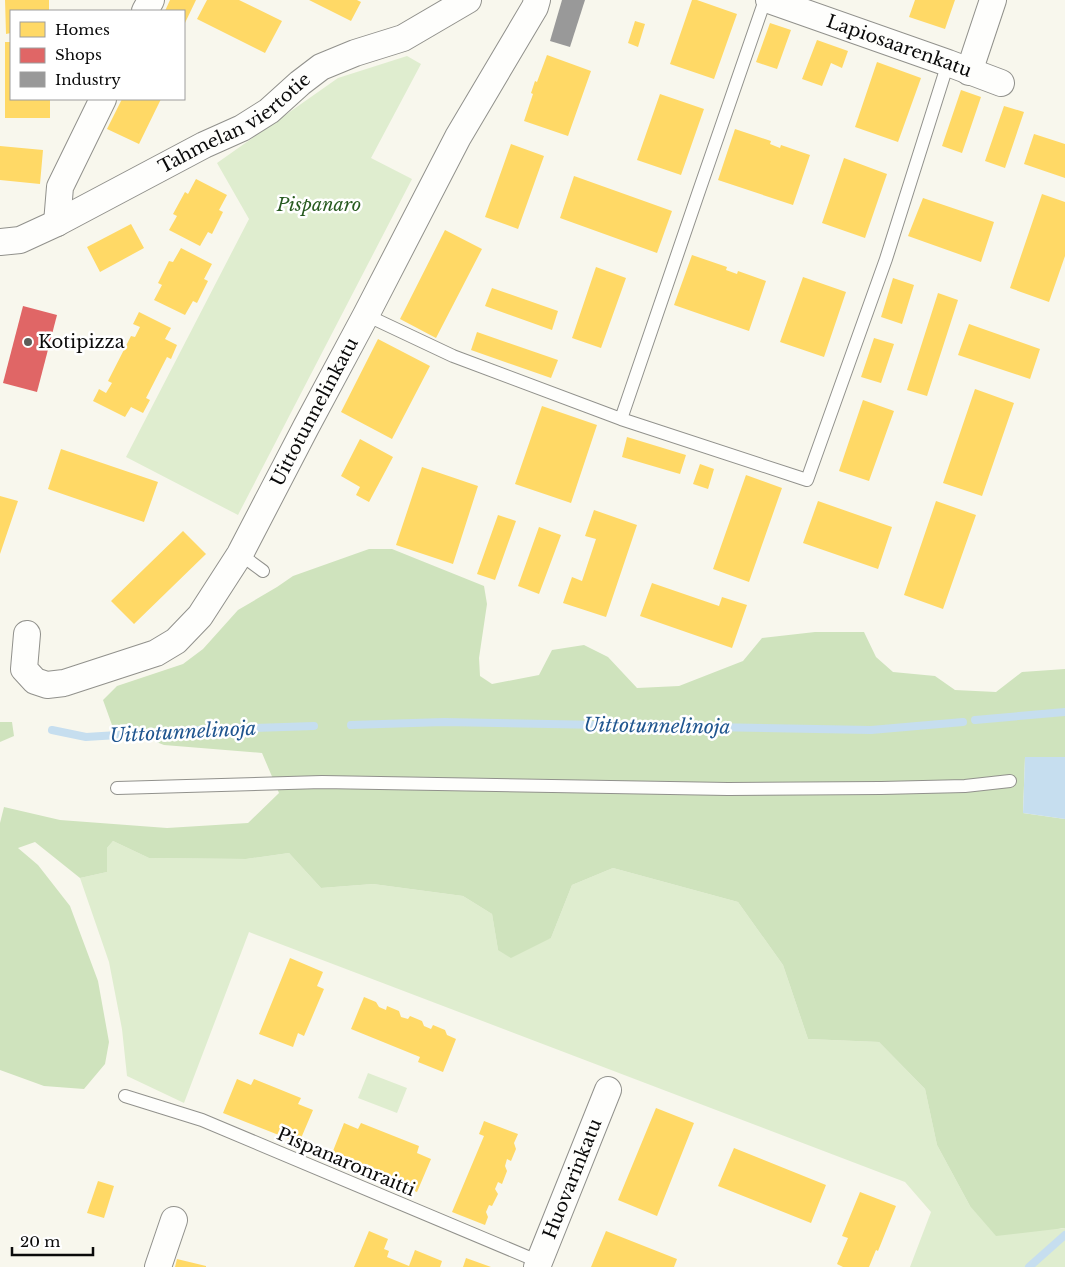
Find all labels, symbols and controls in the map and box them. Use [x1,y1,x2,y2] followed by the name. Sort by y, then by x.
[10,10,185,100] legend
[824,10,975,82] street label: Lapiosaarenkatu
[55,20,110,39] text: Homes
[55,45,102,64] text: Shops
[155,68,315,178] street label: Tahmelan viertotie
[55,70,121,89] text: Industry
[276,194,361,216] park label: Pispanaro
[38,331,125,353] place label: Kotipizza
[266,334,363,490] street label: Uittotunnelinkatu
[22,336,34,348] marker: Kotipizza
[583,713,731,739] water label: Uittotunnelinoja
[109,717,257,747] water label: Uittotunnelinoja
[538,1115,606,1242] street label: Huovarinkatu
[273,1123,419,1201] street label: Pispanaronraitti
[12,1224,94,1256] scale bar
[20,1232,60,1251] text: 20 m

